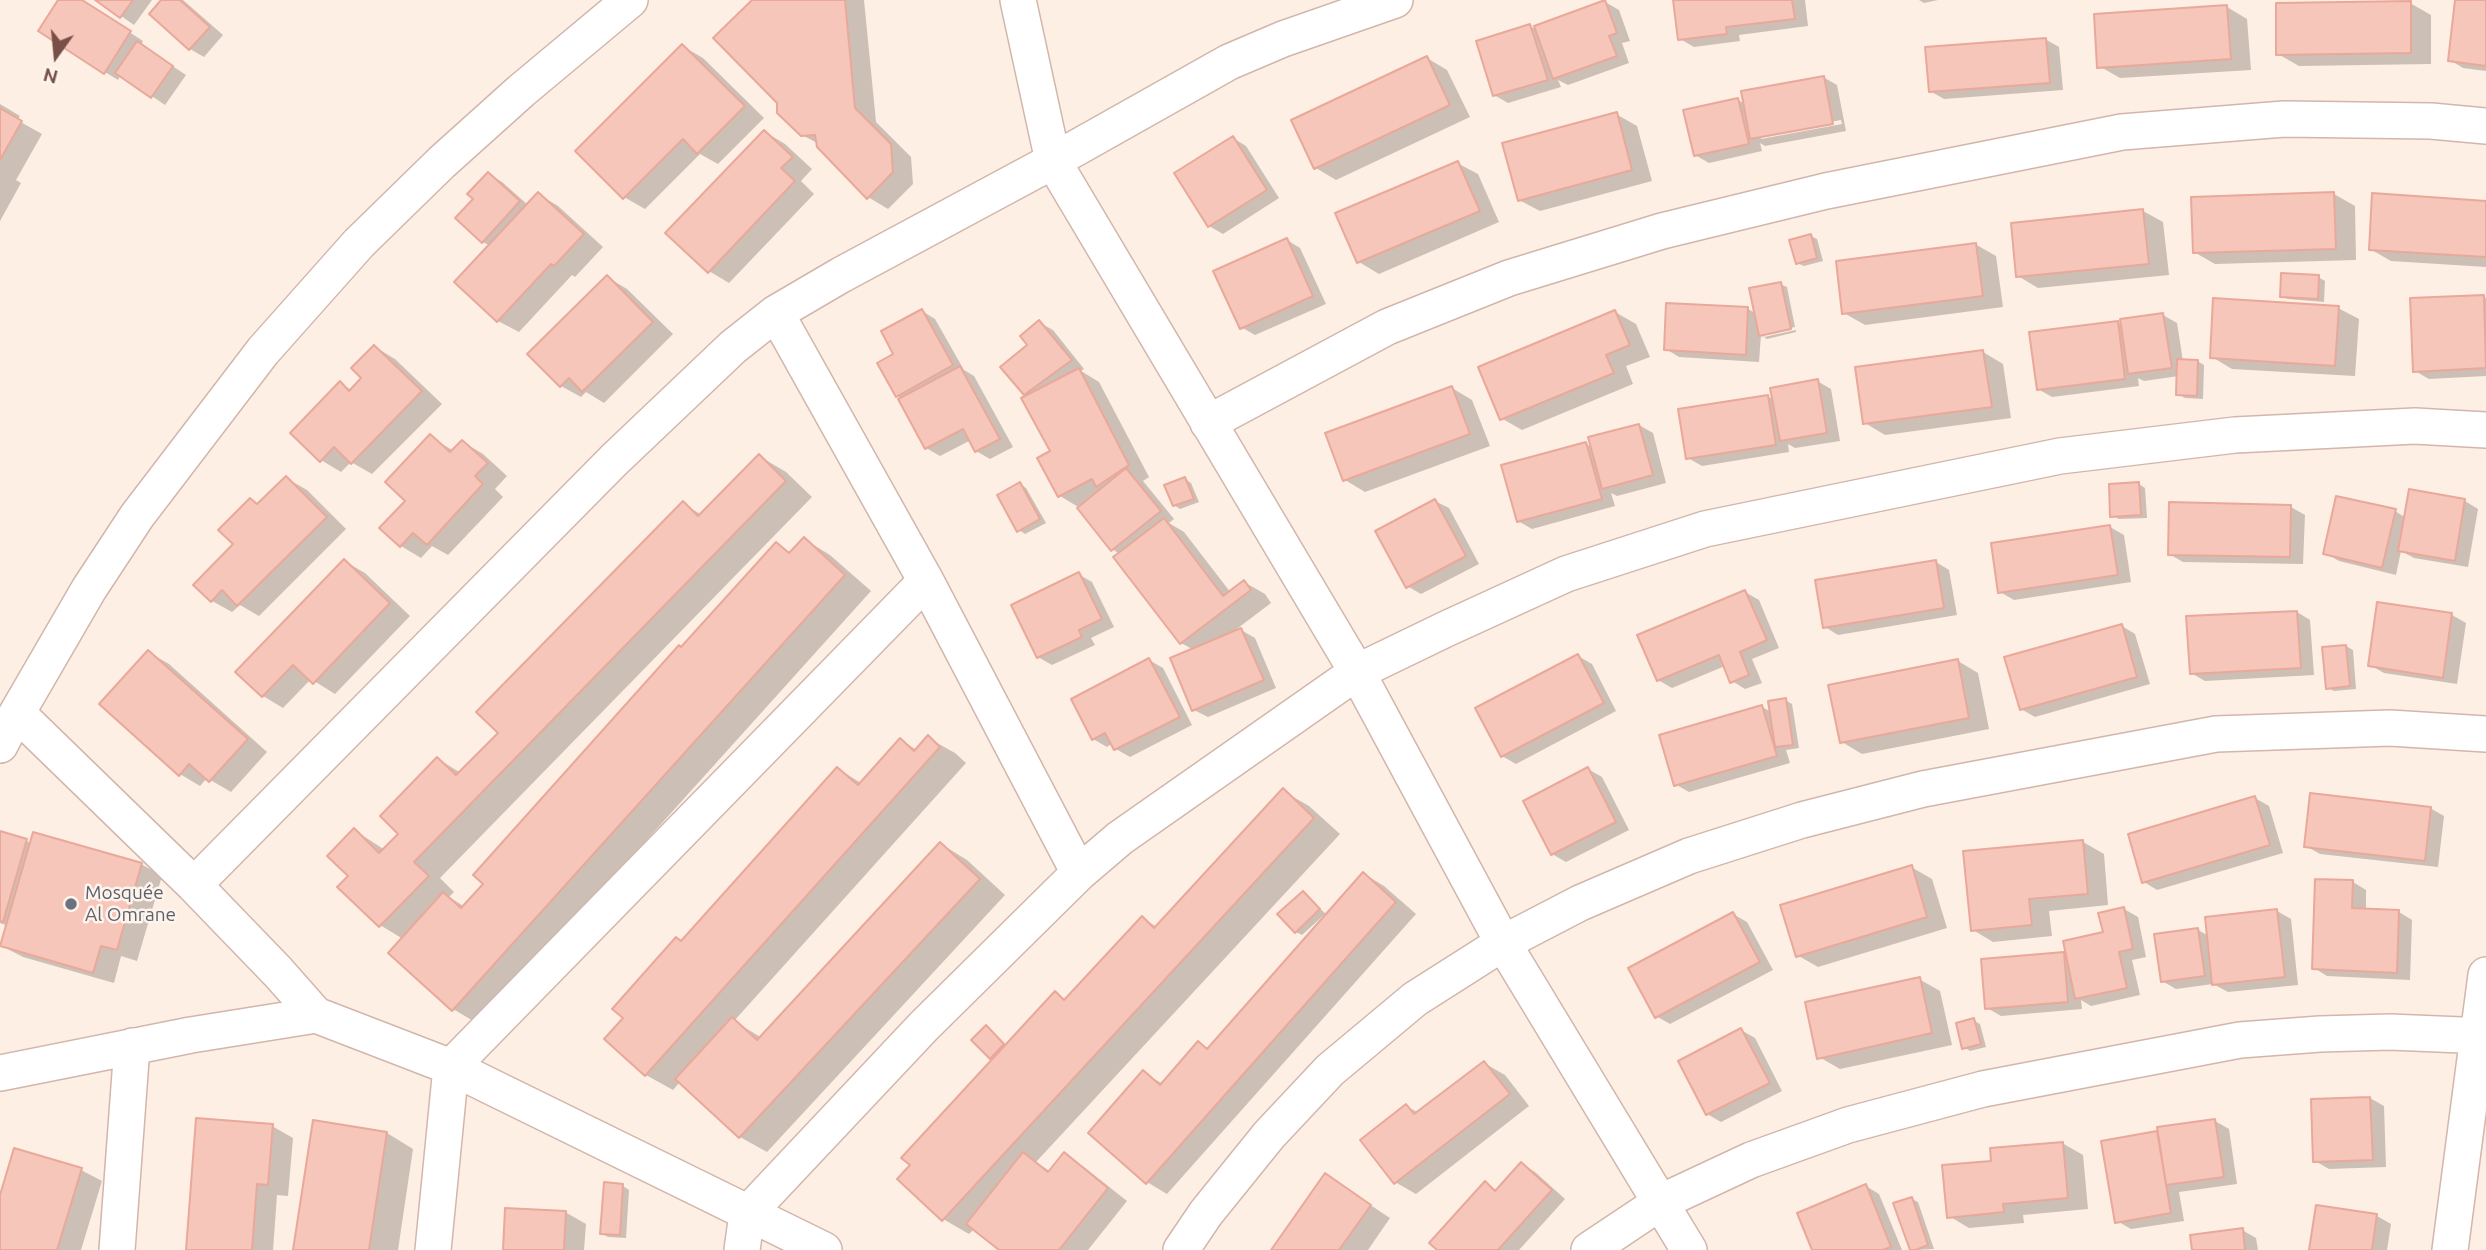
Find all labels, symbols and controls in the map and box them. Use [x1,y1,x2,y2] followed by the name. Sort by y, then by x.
[21,21,91,91] north arrow
[41,64,60,89] text: N
[85,882,176,926] place label: Mosquée Al Omrane
[63,896,79,912] marker: Mosquée Al Omrane

